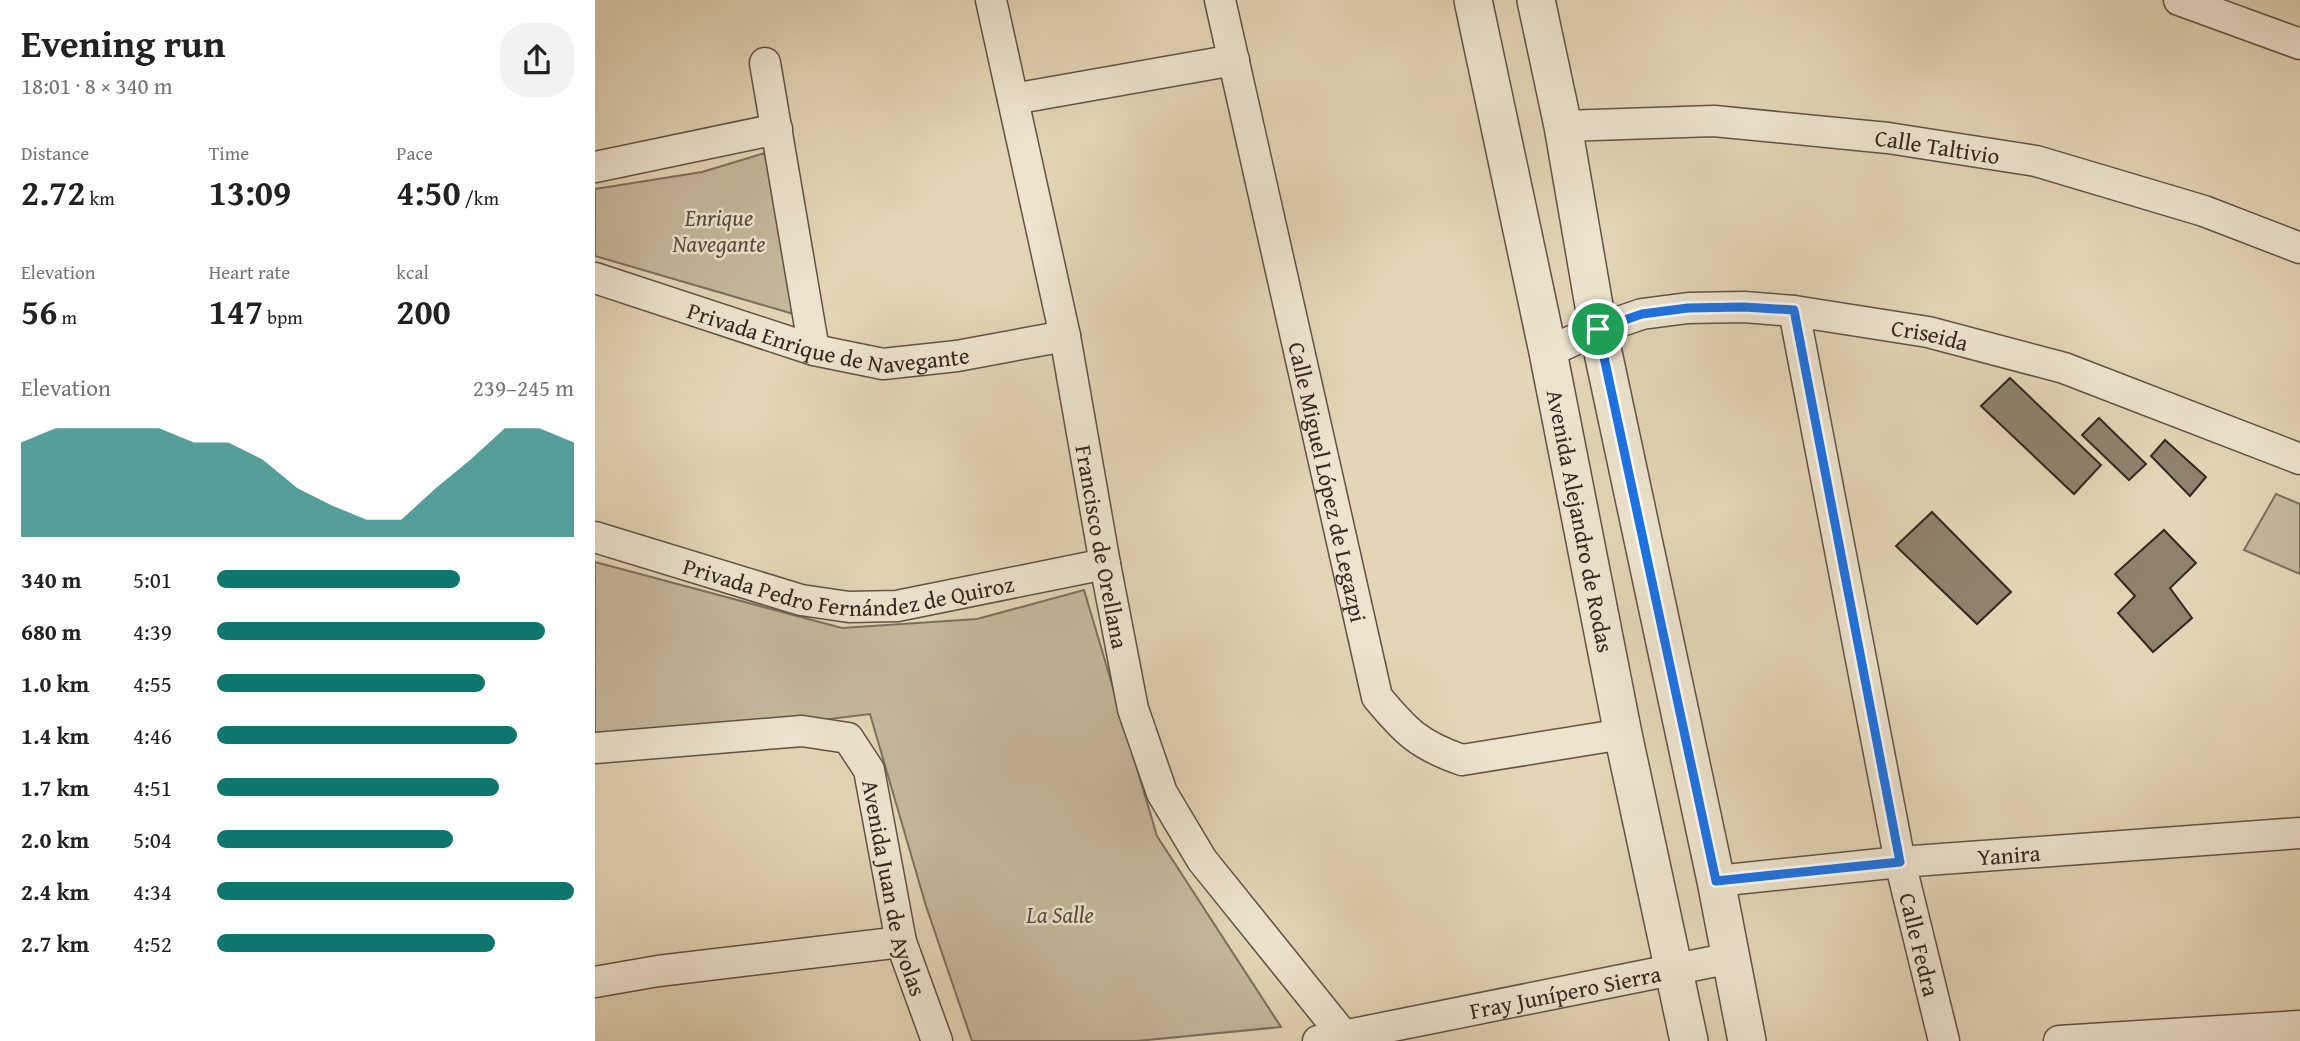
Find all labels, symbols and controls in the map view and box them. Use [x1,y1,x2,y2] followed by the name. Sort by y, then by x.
[21,15,225,71] text: Evening run
[500,23,574,97] button: share
[21,69,173,102] text: 18:01 · 8 × 340 m
[1874,120,2002,172] street label: Calle Taltivio
[21,139,89,167] text: Distance
[209,139,249,167] text: Time
[396,139,433,167] text: Pace
[21,167,85,218] text: 2.72
[209,167,291,218] text: 13:09
[396,167,461,218] text: 4:50
[85,184,115,212] text: km
[461,184,499,212] text: /km
[671,201,766,260] park label: Enrique Navegante
[21,258,95,286] text: Elevation
[209,258,290,286] text: Heart rate
[396,258,429,286] text: kcal
[21,286,57,337] text: 56
[209,286,263,337] text: 147
[396,286,451,337] text: 200
[683,293,972,380] street label: Privada Enrique de Navegante
[1568,299,1628,359] pin
[57,303,77,331] text: m
[263,303,303,331] text: bpm
[1579,310,1617,348] icon: arrive
[1889,310,1972,359] street label: Criseida
[1281,339,1376,625] street label: Calle Miguel López de Legazpi
[21,371,111,404] text: Elevation
[473,371,574,404] text: 239–245 m
[1539,387,1623,655] street label: Avenida Alejandro de Rodas
[1068,442,1138,652] street label: Francisco de Orellana
[679,549,1017,623] street label: Privada Pedro Fernández de Quiroz
[21,563,82,596] text: 340 m
[133,563,172,596] text: 5:01
[21,615,82,648] text: 680 m
[133,615,172,648] text: 4:39
[21,667,89,700] text: 1.0 km
[133,667,172,700] text: 4:55
[21,719,89,752] text: 1.4 km
[133,719,172,752] text: 4:46
[21,771,89,804] text: 1.7 km
[133,771,172,804] text: 4:51
[855,777,936,1000] street label: Avenida Juan de Ayolas
[21,823,89,856] text: 2.0 km
[133,823,172,856] text: 5:04
[1976,835,2041,873] street label: Yanira
[21,875,89,908] text: 2.4 km
[133,875,172,908] text: 4:34
[1892,889,1949,1000] street label: Calle Fedra
[1025,898,1094,931] park label: La Salle
[21,927,89,960] text: 2.7 km
[133,927,172,960] text: 4:52
[1467,956,1664,1027] street label: Fray Junípero Sierra

